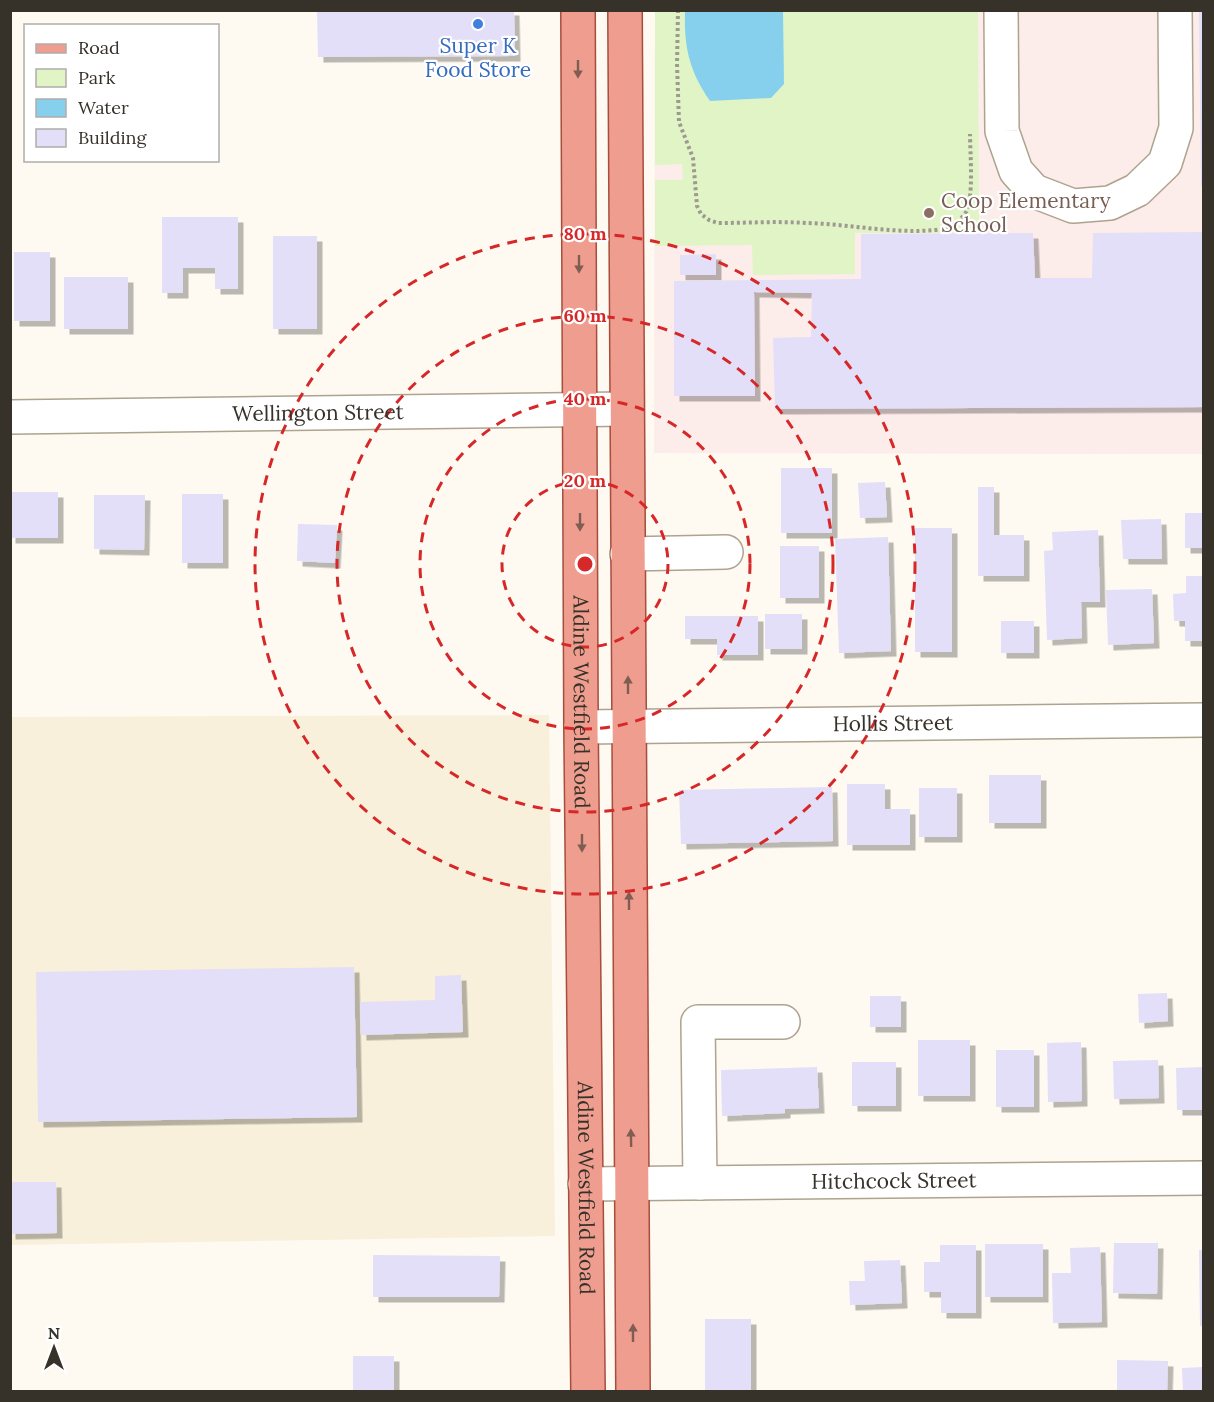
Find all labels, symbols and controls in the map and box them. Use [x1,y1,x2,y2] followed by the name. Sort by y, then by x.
[471,17,485,31] marker: Super K Food Store
[24,24,219,162] legend
[425,32,531,83] place label: Super K Food Store
[78,36,120,59] text: Road
[573,59,583,78] one-way arrow
[78,66,116,89] text: Park
[78,96,129,119] text: Water
[78,126,148,149] text: Building
[941,187,1111,238] place label: Coop Elementary School
[922,206,936,220] marker: Coop Elementary School
[563,222,607,245] text: 80 m
[574,254,584,273] one-way arrow
[563,304,607,327] text: 60 m
[564,387,607,410] text: 40 m
[232,398,405,427] street label: Wellington Street
[564,469,607,492] text: 20 m
[575,512,585,531] one-way arrow
[575,554,595,574] centre of rings
[567,594,596,809] street label: Aldine Westfield Road
[623,676,632,695] one-way arrow
[833,709,954,737] street label: Hollis Street
[577,833,587,852] one-way arrow
[624,892,634,911] one-way arrow
[572,1080,601,1295] street label: Aldine Westfield Road
[626,1129,636,1148] one-way arrow
[811,1166,978,1195] street label: Hitchcock Street
[24,1318,84,1378] north arrow
[48,1323,60,1343] text: N
[628,1324,638,1343] one-way arrow

